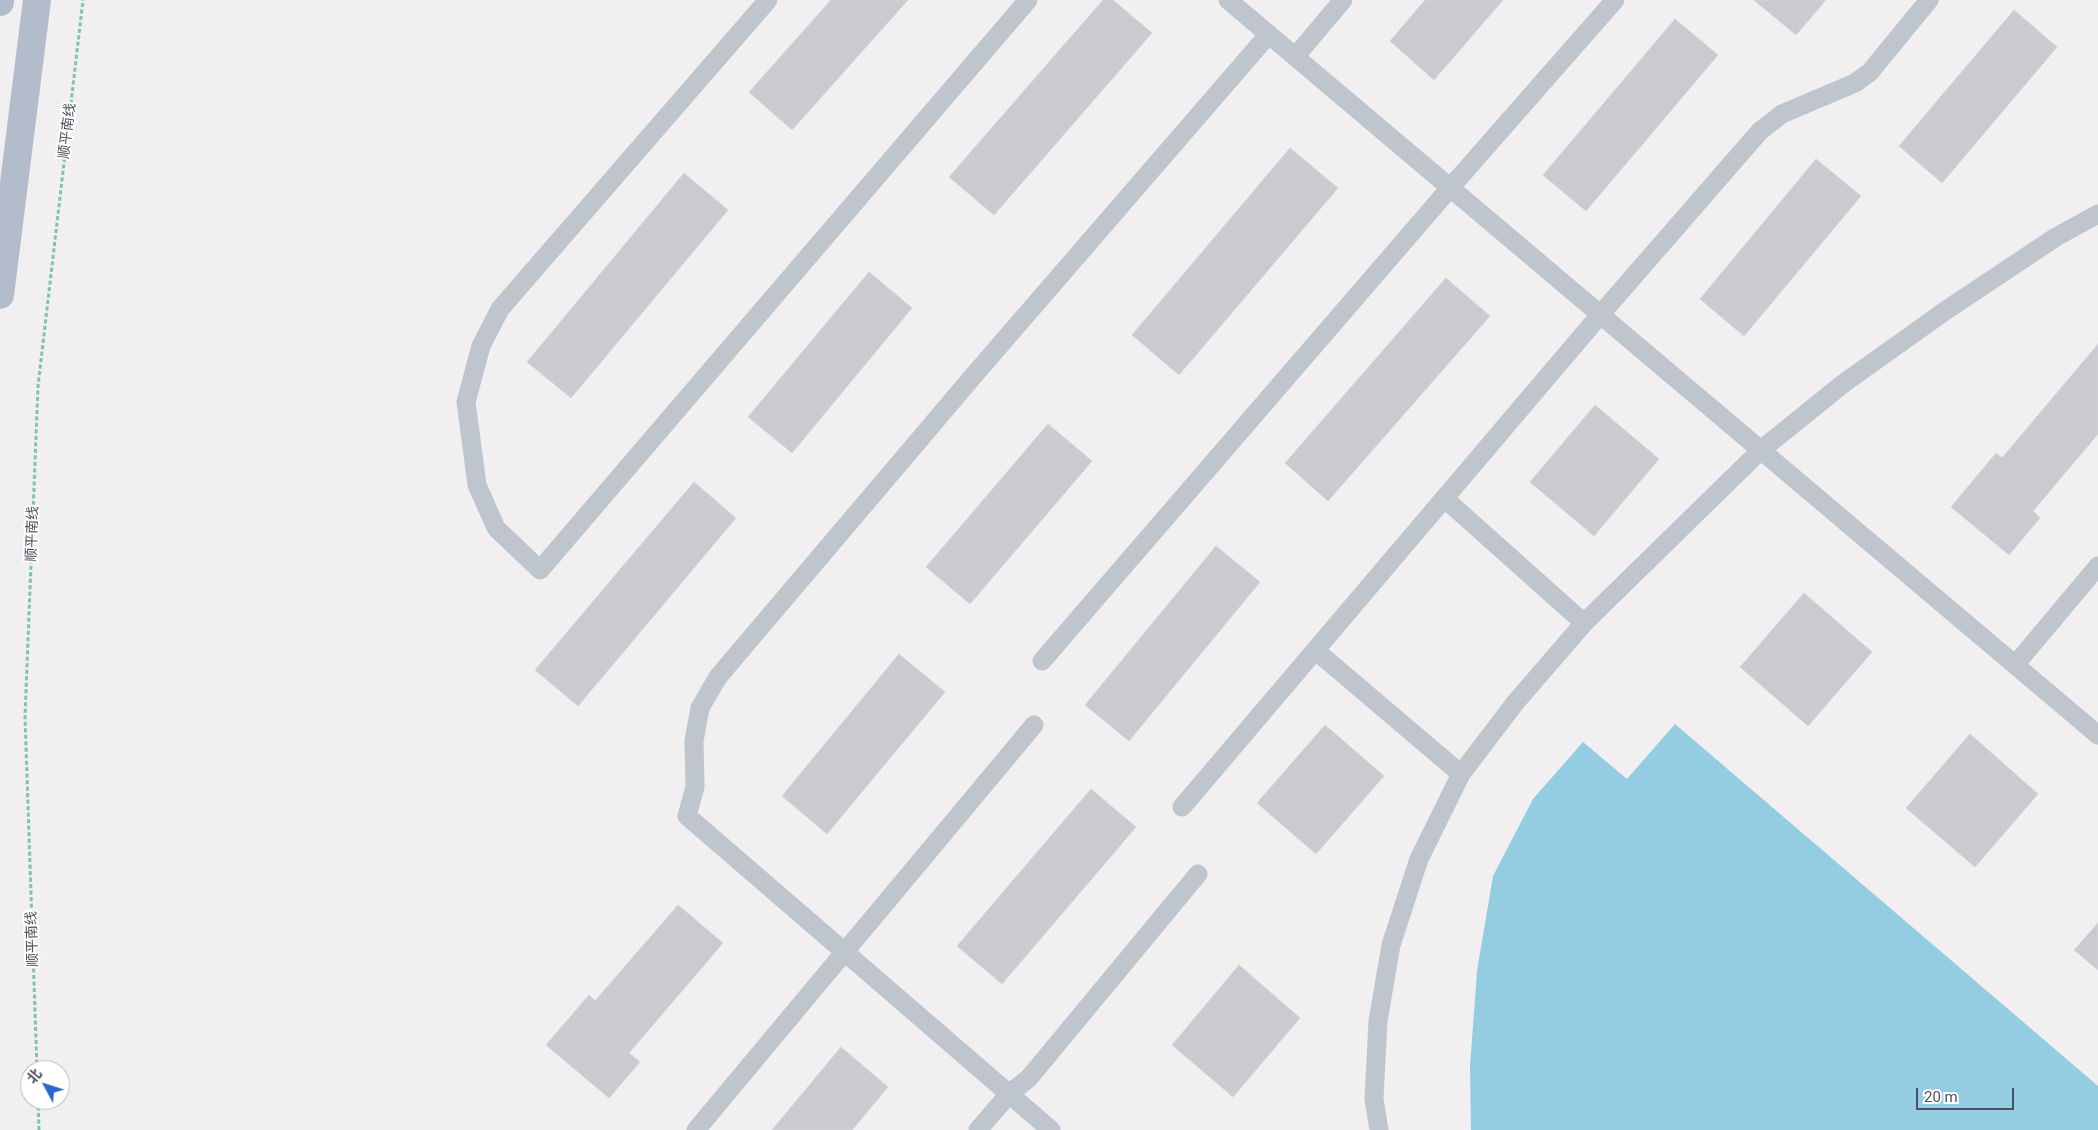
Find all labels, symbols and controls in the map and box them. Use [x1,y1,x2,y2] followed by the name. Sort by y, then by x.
[56,102,80,160] street label: 顺平南线
[24,506,42,562] street label: 顺平南线
[24,911,42,967] street label: 顺平南线
[20,1060,70,1110] north arrow
[24,1065,45,1087] text: 北
[1918,1078,2016,1110] scale bar
[1924,1088,1958,1106] text: 20 m

